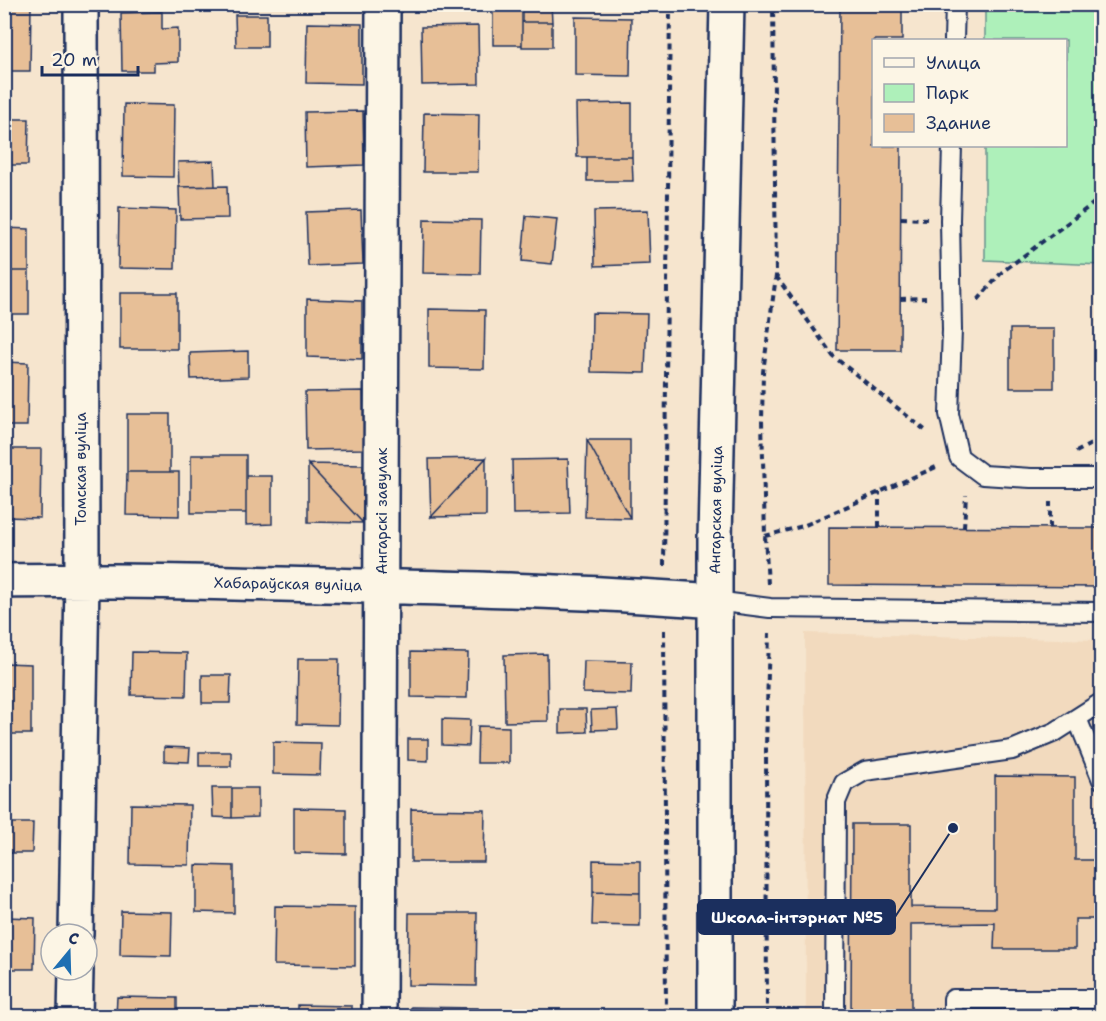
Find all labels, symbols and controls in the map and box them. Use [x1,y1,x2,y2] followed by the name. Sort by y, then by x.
[42,39,138,77] scale bar
[872,39,1067,147] legend
[51,48,97,72] text: 20 m
[926,51,980,75] text: Улица
[926,81,969,105] text: Парк
[926,111,991,135] text: Здание
[71,412,91,526] street label: Томская вуліца
[705,445,727,574] street label: Ангарская вуліца
[372,448,392,574] street label: Ангарскі завулак
[214,573,363,595] street label: Хабараўская вуліца
[698,900,895,934] callout: Школа-інтэрнат №5
[711,907,883,928] text: Школа-інтэрнат №5
[39,922,99,982] north arrow
[66,927,82,950] text: С

